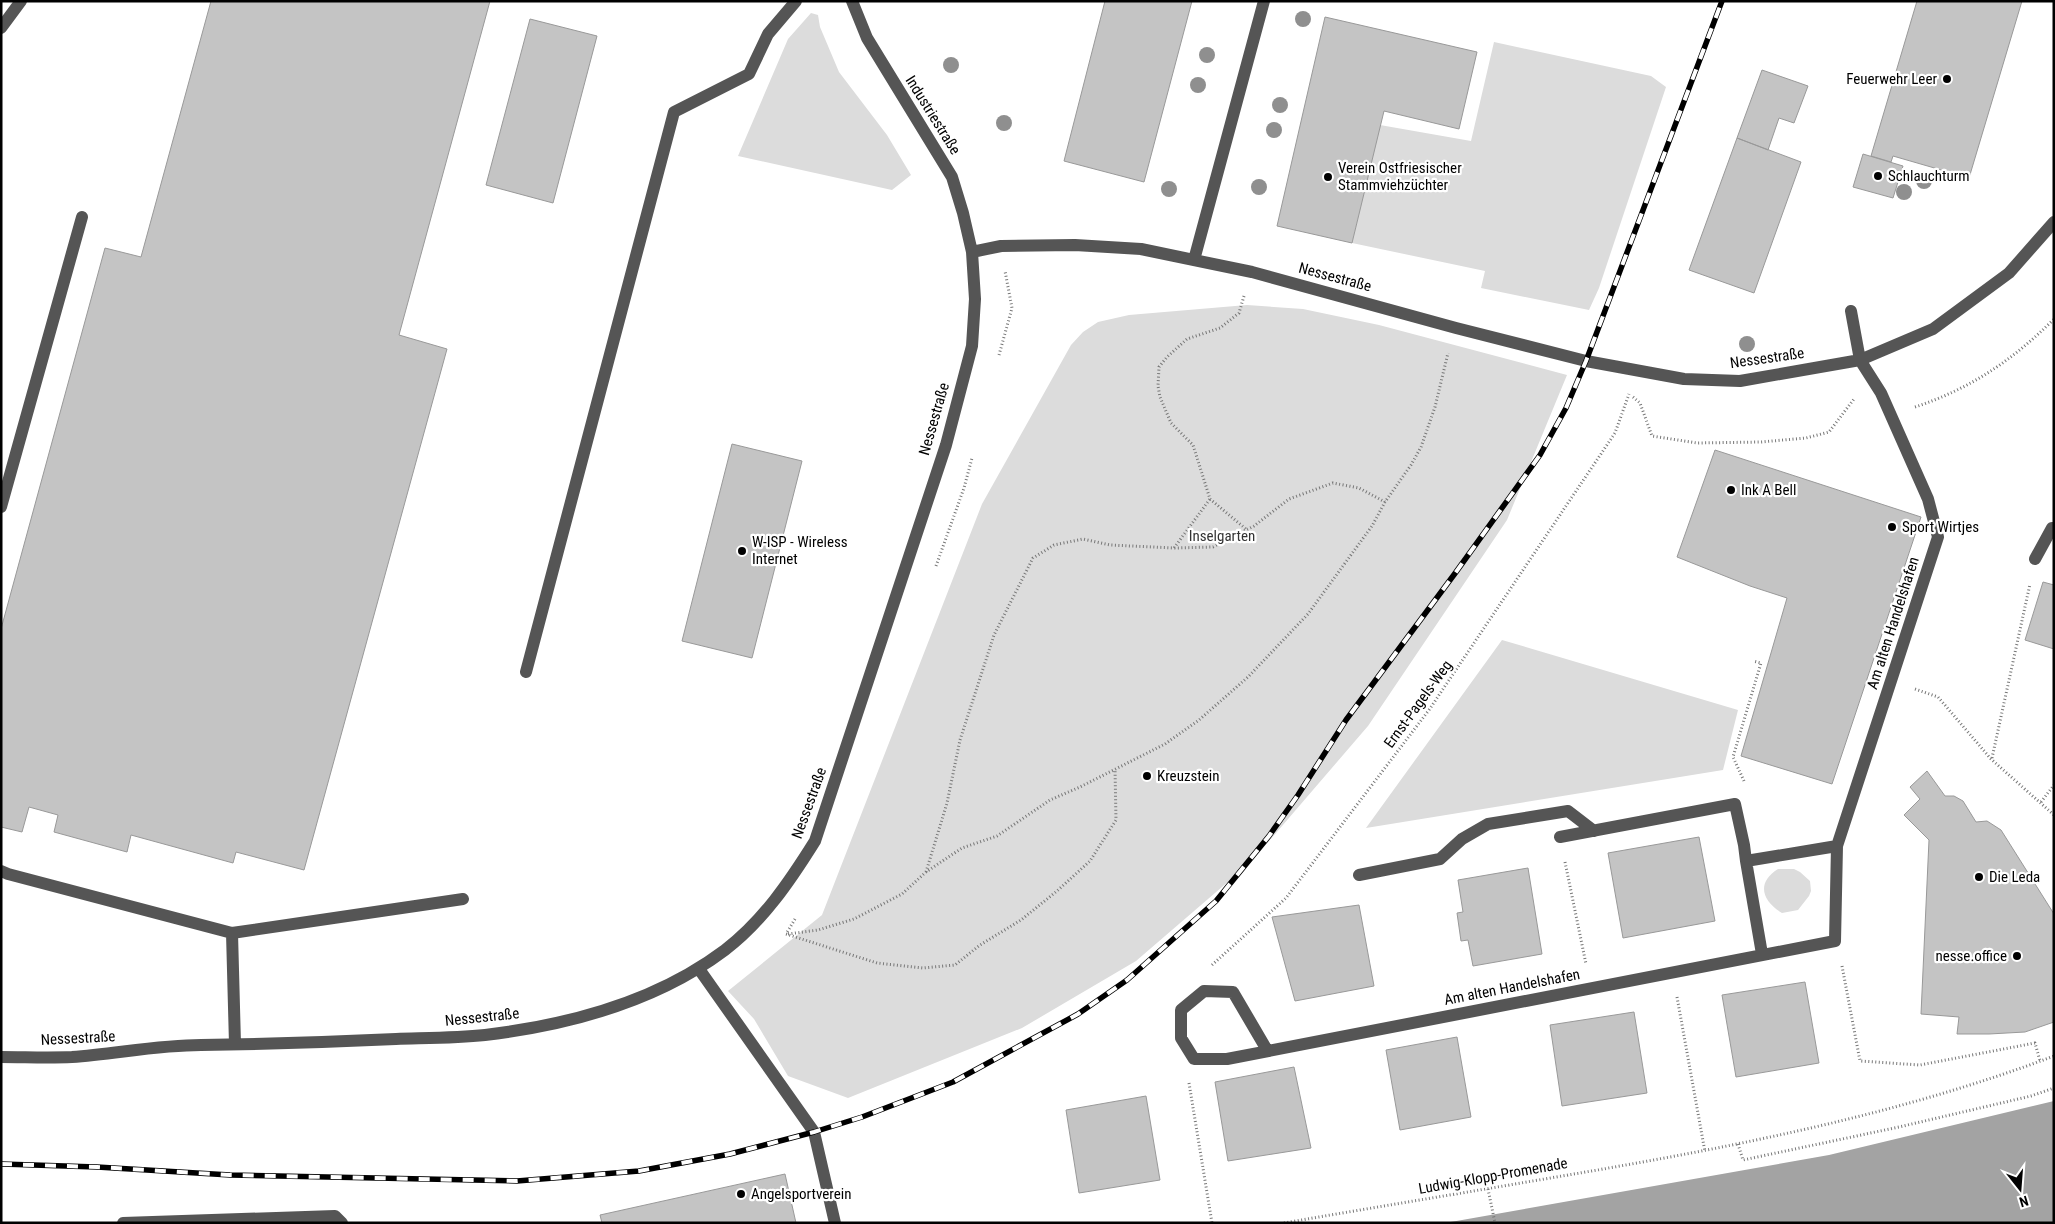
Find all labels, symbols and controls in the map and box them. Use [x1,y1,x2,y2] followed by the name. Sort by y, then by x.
[1846,70,1937,88] place label: Feuerwehr Leer
[902,72,964,158] street label: Industriestraße
[1941,73,1953,85] marker: Feuerwehr Leer
[1338,159,1462,194] place label: Verein Ostfriesischer Stammviehzüchter
[1888,167,1970,185] place label: Schlauchturm
[1872,170,1884,182] marker: Schlauchturm
[1322,171,1334,183] marker: Verein Ostfriesischer Stammviehzüchter
[1297,259,1373,295] street label: Nessestraße
[1729,344,1805,372] street label: Nessestraße
[915,381,953,457] street label: Nessestraße
[1741,481,1796,499] place label: Ink A Bell
[1725,484,1737,496] marker: Ink A Bell
[1902,518,1979,536] place label: Sport Wirtjes
[1886,521,1898,533] marker: Sport Wirtjes
[1189,527,1255,545] park label: Inselgarten
[752,533,848,568] place label: W-ISP - Wireless Internet
[736,545,748,557] marker: W-ISP - Wireless Internet
[1863,555,1923,691] street label: Am alten Handelshafen
[1380,657,1456,751] street label: Ernst-Pagels-Weg
[788,765,830,841] street label: Nessestraße
[1157,767,1220,785] place label: Kreuzstein
[1141,770,1153,782] marker: Kreuzstein
[1989,868,2040,886] place label: Die Leda
[1973,871,1985,883] marker: Die Leda
[1935,947,2007,965] place label: nesse.office
[2011,950,2023,962] marker: nesse.office
[1443,965,1581,1009] street label: Am alten Handelshafen
[444,1004,520,1030] street label: Nessestraße
[40,1027,116,1049] street label: Nessestraße
[1417,1154,1569,1198] street label: Ludwig-Klopp-Promenade
[1995,1164,2045,1214] north arrow
[751,1185,851,1203] place label: Angelsportverein
[735,1188,747,1200] marker: Angelsportverein
[2017,1193,2030,1210] text: N

